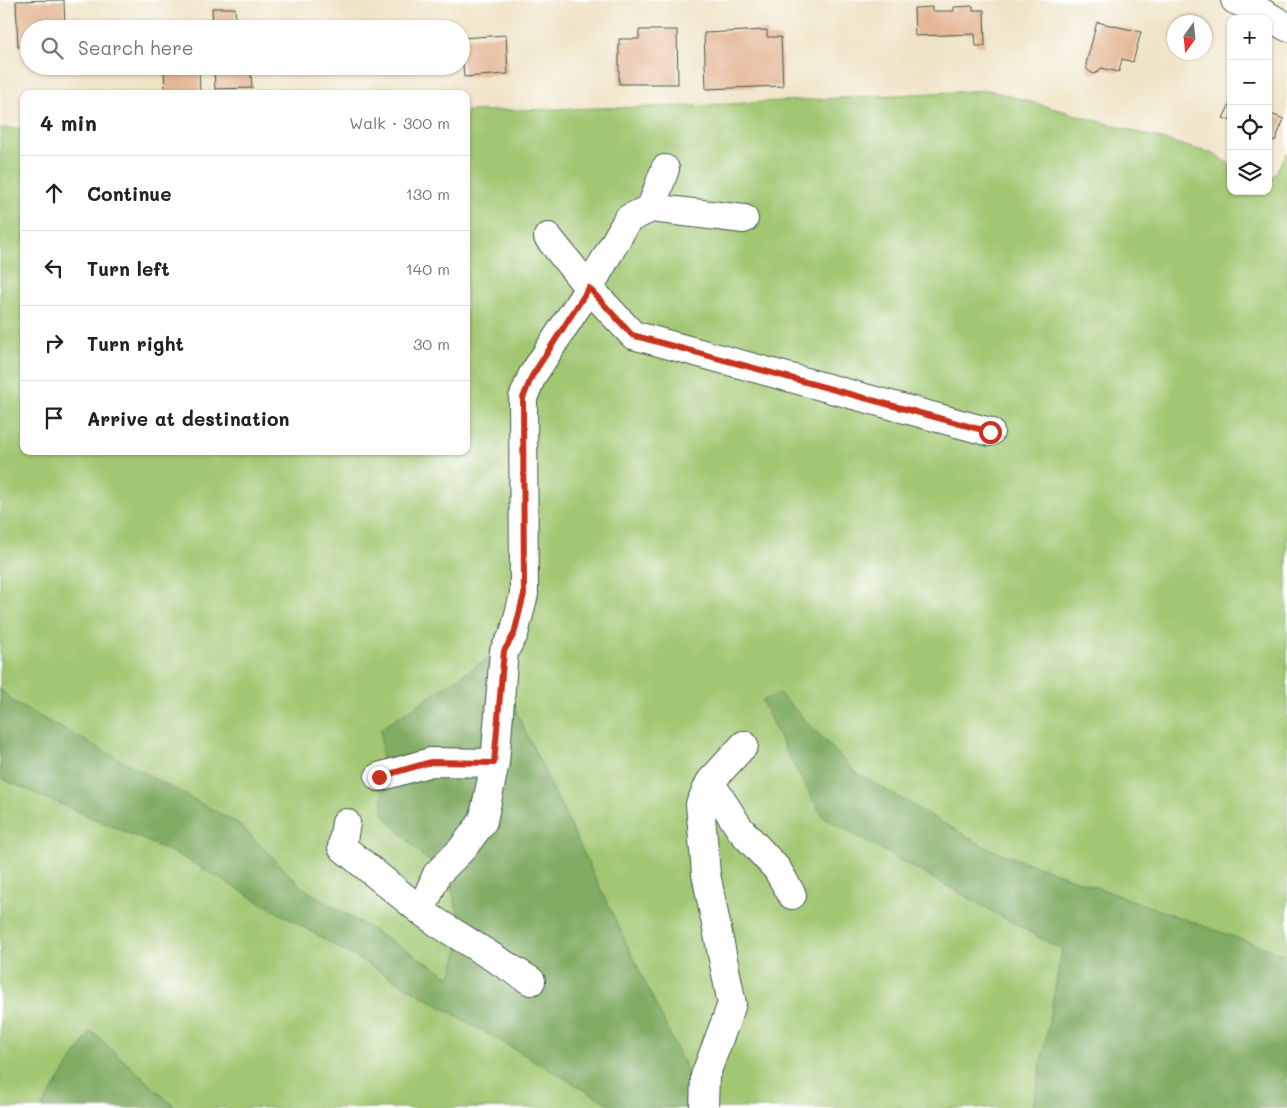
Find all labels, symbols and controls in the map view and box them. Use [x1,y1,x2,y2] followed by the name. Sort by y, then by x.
[1167,15,1212,60] north arrow
[1227,15,1272,195] map controls
[1227,15,1272,60] button: +
[20,20,470,75] search box
[38,34,66,62] icon: search
[78,35,194,60] text: Search here
[1227,60,1272,105] button: −
[1227,105,1272,150] button: locate
[40,109,97,136] text: 4 min
[349,112,450,133] text: Walk · 300 m
[1227,150,1272,195] button: layers
[40,179,68,207] icon: ahead
[87,181,172,206] text: Continue
[406,183,450,204] text: 130 m
[40,254,68,282] icon: left
[87,256,170,281] text: Turn left
[406,258,450,279] text: 140 m
[40,329,68,357] icon: right
[87,331,184,356] text: Turn right
[413,333,450,354] text: 30 m
[40,404,68,432] icon: arrive
[87,406,290,431] text: Arrive at destination
[979,421,1002,444] route start
[368,766,391,789] route end

